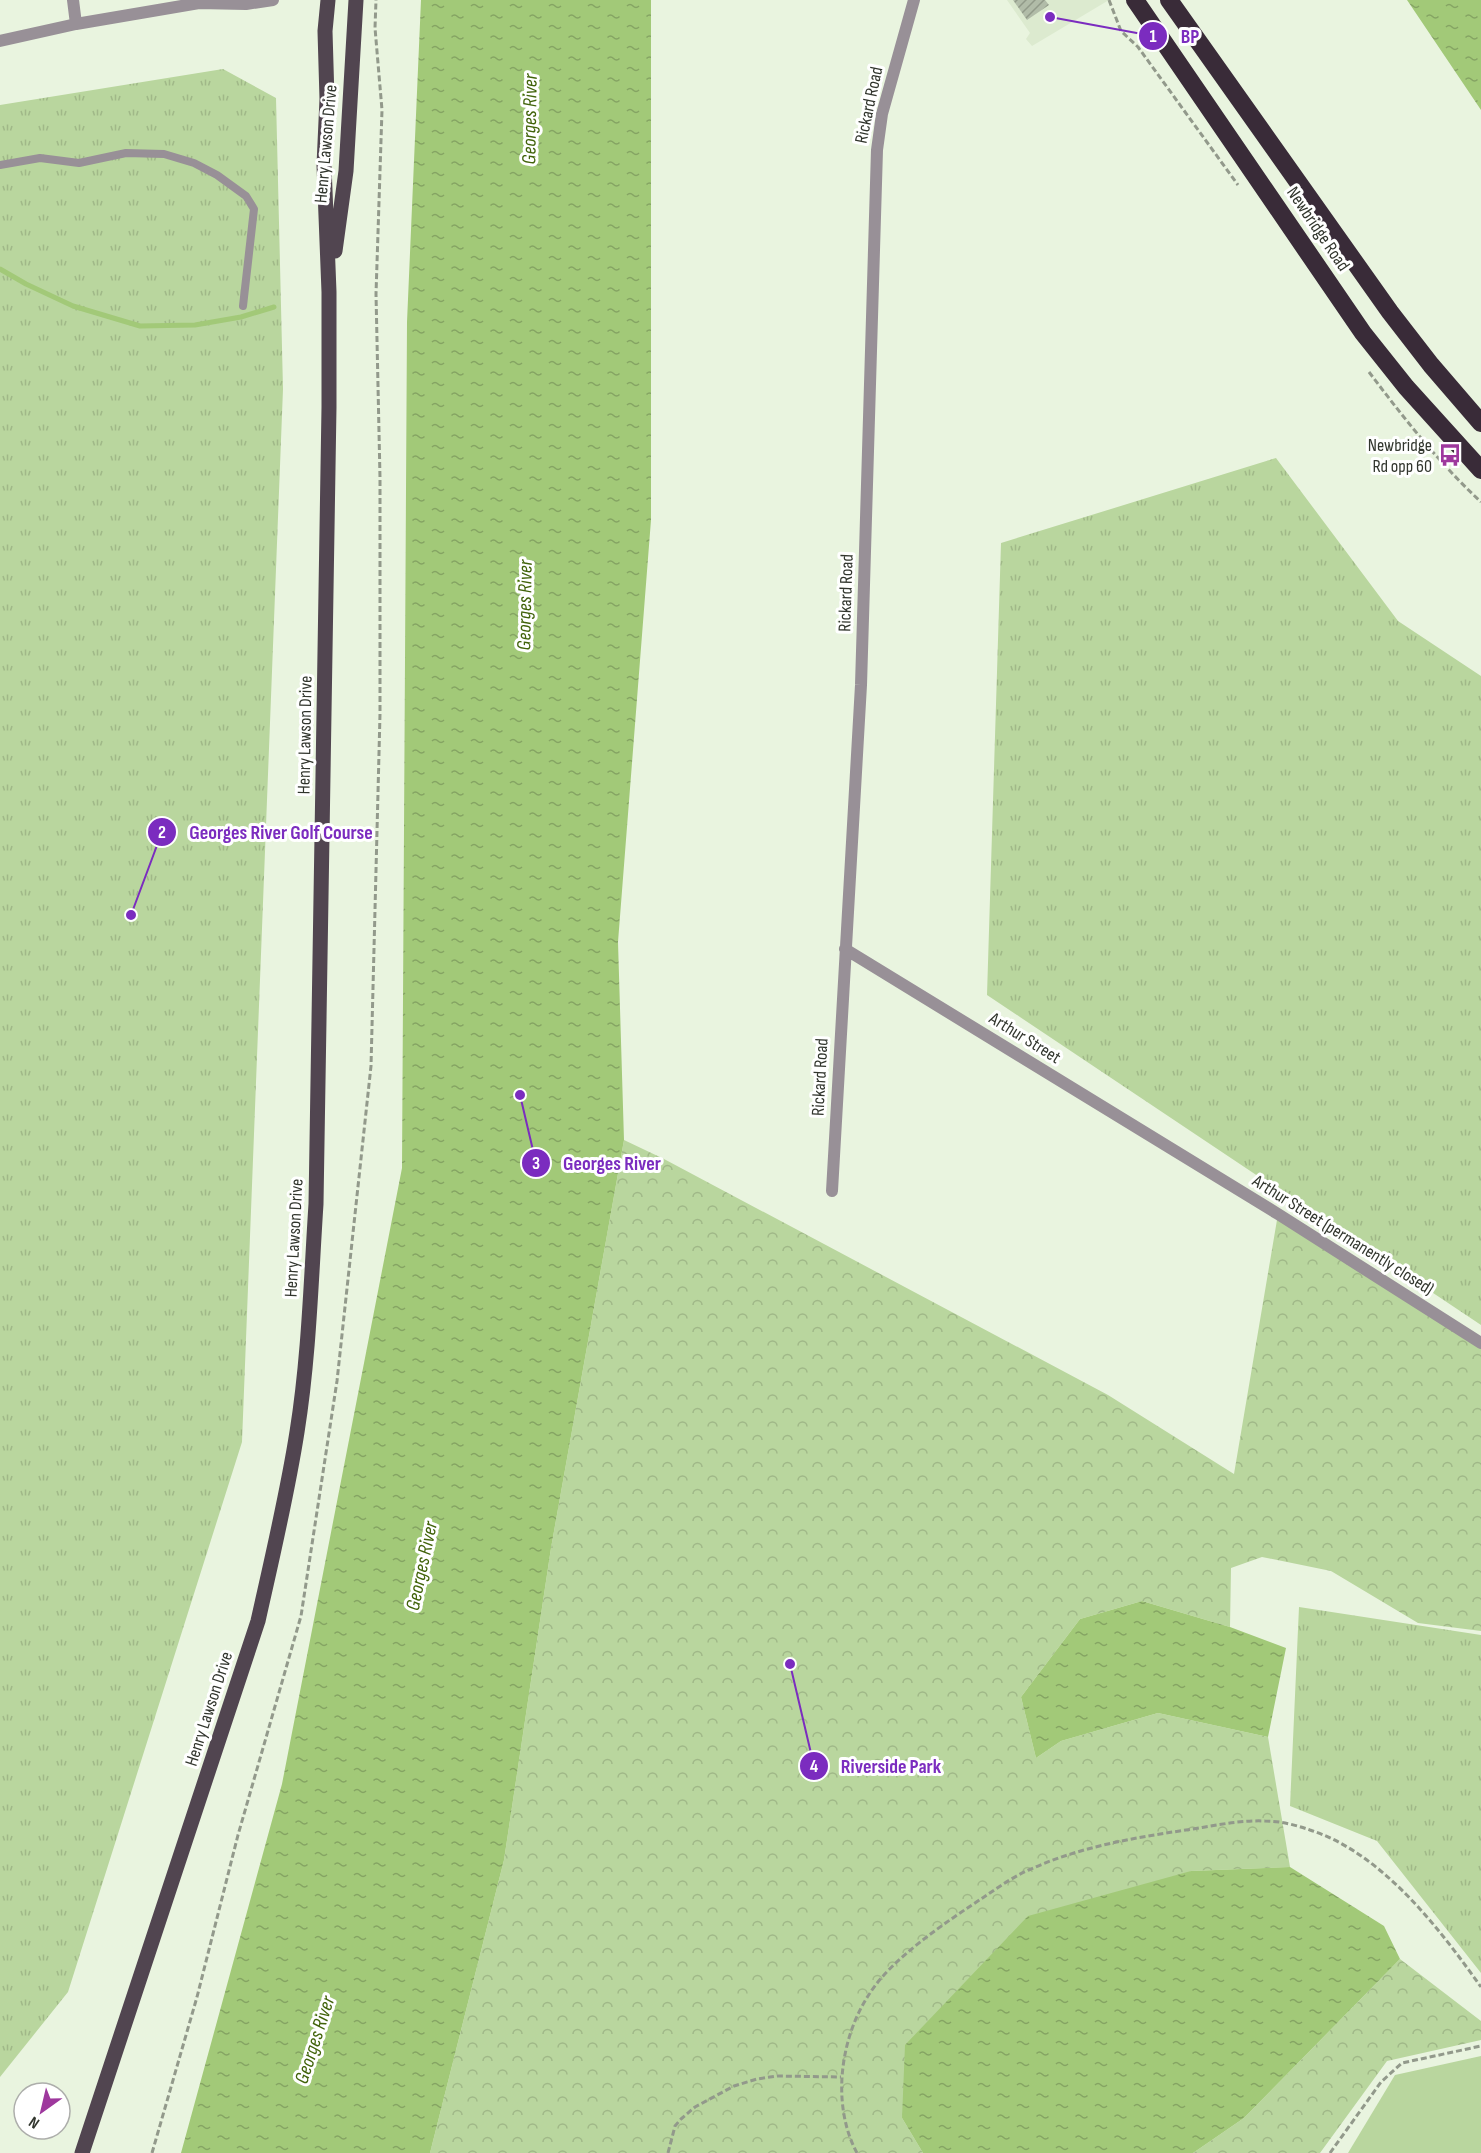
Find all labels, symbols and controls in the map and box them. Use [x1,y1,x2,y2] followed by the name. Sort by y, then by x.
[1138,17,1211,55] callout: BP
[1181,25,1199,49] text: BP
[1149,26,1157,47] text: 1
[851,65,887,145] street label: Rickard Road
[517,72,543,165] water label: Georges River
[310,84,342,204] street label: Henry Lawson Drive
[1282,183,1354,275] street label: Newbridge Road
[1368,435,1432,477] place label: Newbridge Rd opp 60
[1437,442,1463,468] bus stop icon: Newbridge Rd opp 60
[834,554,858,632] street label: Rickard Road
[512,558,538,651] water label: Georges River
[293,675,317,795] street label: Henry Lawson Drive
[147,813,384,851] callout: Georges River Golf Course
[189,821,373,845] text: Georges River Golf Course
[158,822,166,843] text: 2
[985,1007,1065,1068] street label: Arthur Street
[807,1038,833,1116] street label: Rickard Road
[521,1144,673,1182] callout: Georges River
[563,1152,661,1176] text: Georges River
[532,1153,540,1174] text: 3
[1248,1170,1438,1299] street label: Arthur Street (permanently closed)
[280,1178,308,1298] street label: Henry Lawson Drive
[401,1518,443,1613] water label: Georges River
[181,1649,237,1769] street label: Henry Lawson Drive
[799,1747,953,1785] callout: Riverside Park
[841,1755,942,1779] text: Riverside Park
[810,1756,819,1777] text: 4
[290,1992,341,2087] water label: Georges River
[12,2081,72,2141] north arrow
[26,2112,43,2132] text: N

